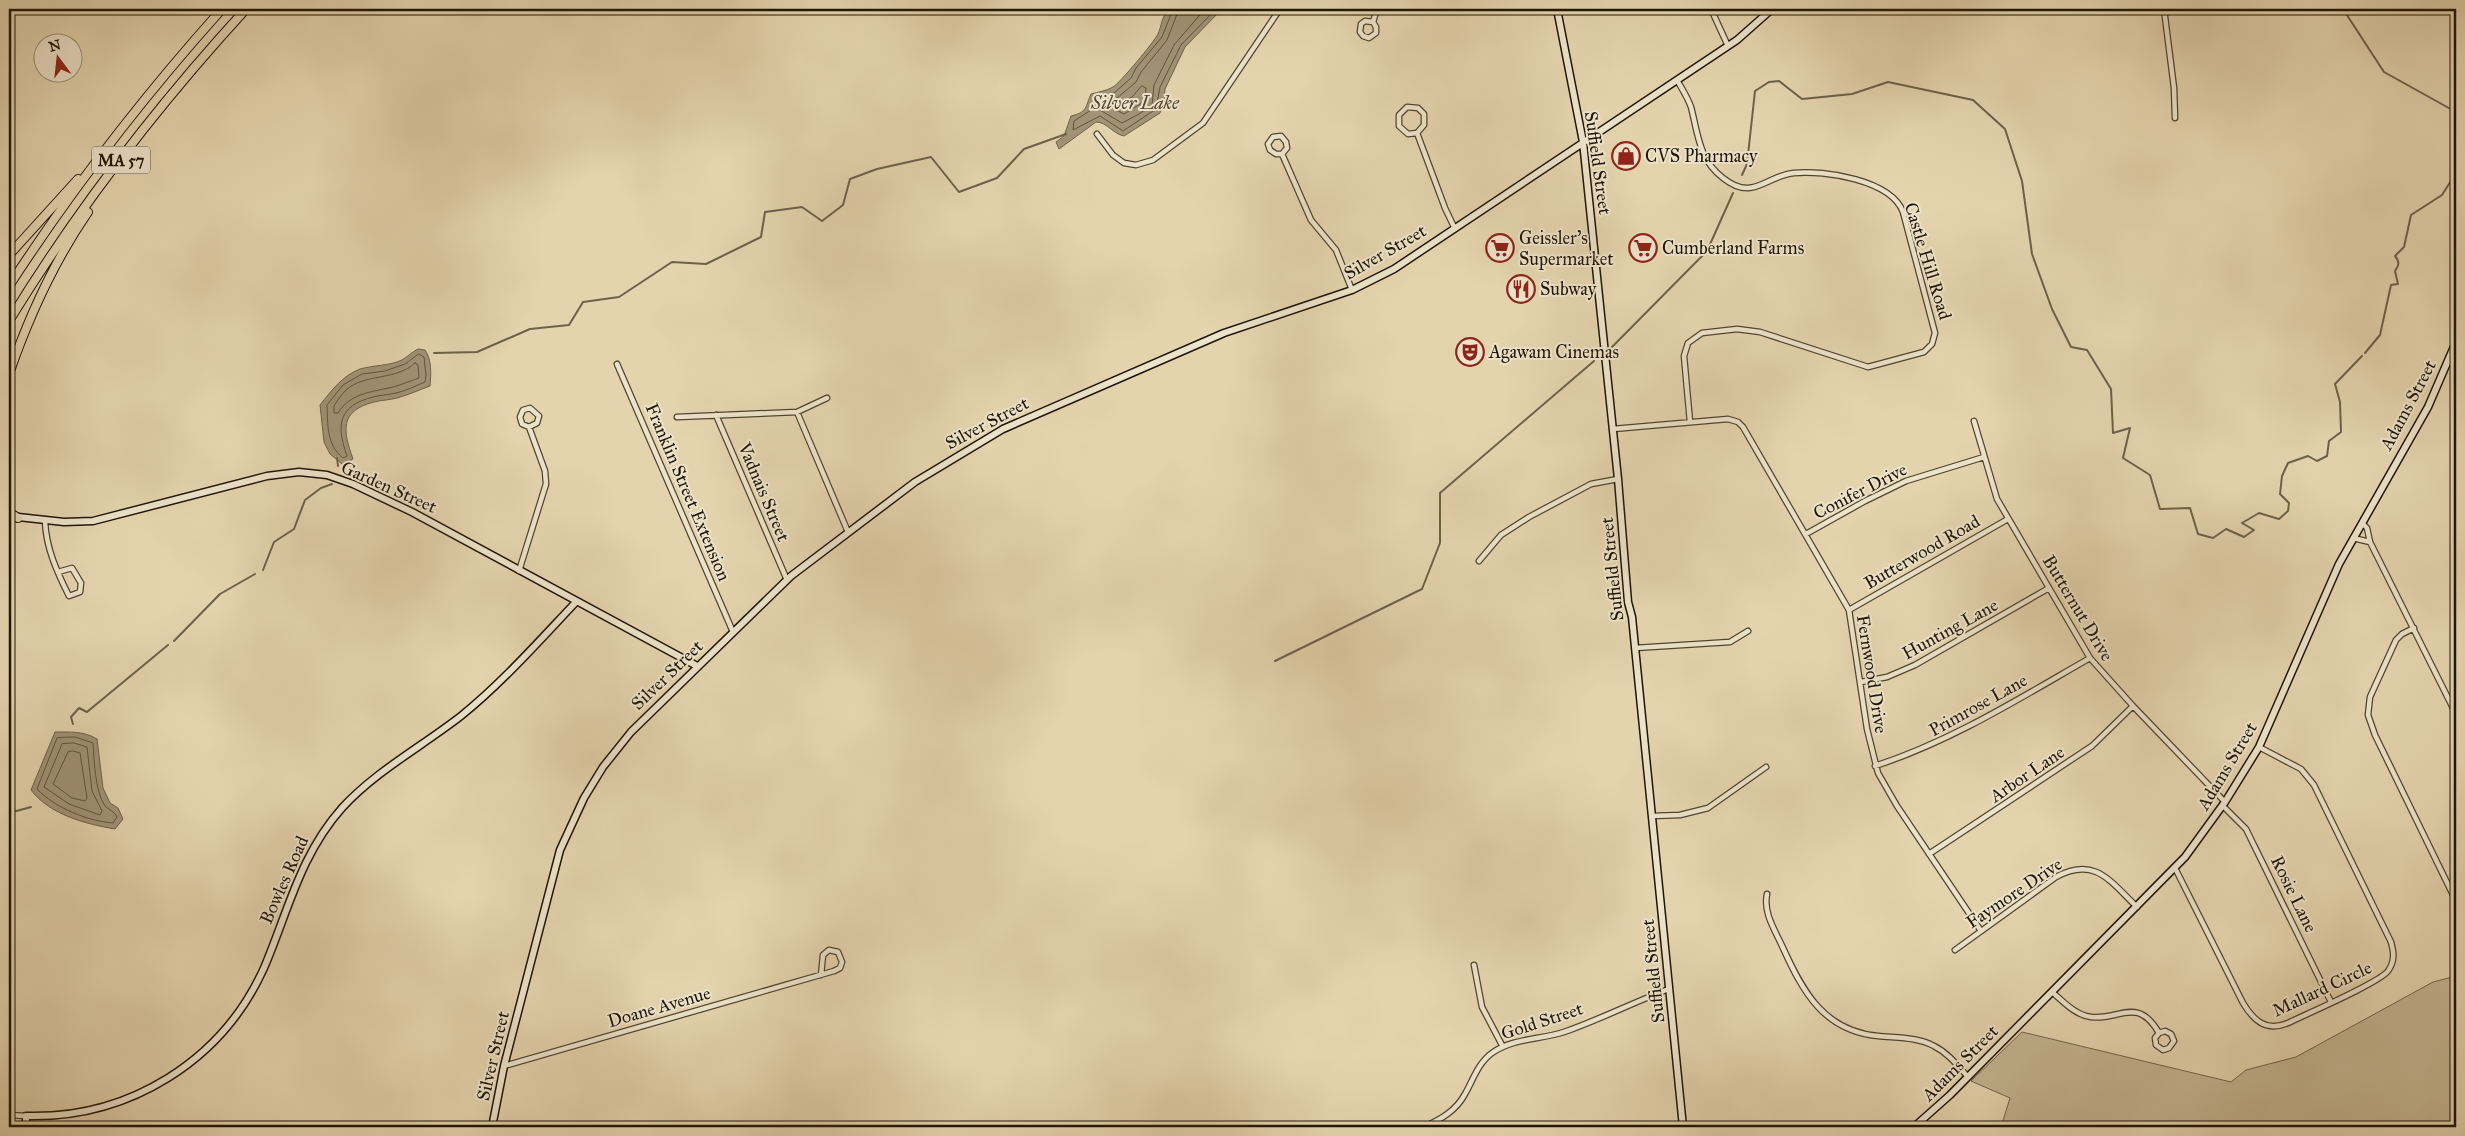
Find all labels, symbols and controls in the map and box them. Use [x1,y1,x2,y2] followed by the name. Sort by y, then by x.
[32,32,82,82] north arrow
[47,36,63,56] text: N
[1090,91,1180,114] water label: Silver Lake
[1580,110,1616,217] street label: Suffield Street
[1611,141,1641,171] shop icon: CVS Pharmacy
[1645,145,1758,167] place label: CVS Pharmacy
[92,146,150,174] road number: MA 57
[1900,200,1956,322] street label: Castle Hill Road
[1340,219,1431,284] street label: Silver Street
[1519,227,1614,270] place label: Geissler's Supermarket
[1485,233,1515,263] supermarket icon: Geissler's Supermarket
[1628,233,1658,263] supermarket icon: Cumberland Farms
[1662,237,1804,259] place label: Cumberland Farms
[1506,274,1536,304] restaurant icon: Subway
[1540,278,1597,300] place label: Subway
[1455,337,1485,367] theatre icon: Agawam Cinemas
[1488,341,1619,364] place label: Agawam Cinemas
[2375,356,2441,455] street label: Adams Street
[942,392,1033,454] street label: Silver Street
[641,400,735,584] street label: Franklin Street Extension
[733,438,795,545] street label: Vadnais Street
[338,456,441,518] street label: Garden Street
[1810,458,1910,524] street label: Conifer Drive
[1860,510,1984,594] street label: Butterwood Road
[1596,515,1628,622] street label: Suffield Street
[2038,551,2118,665] street label: Butternut Drive
[1898,594,2002,665] street label: Hunting Lane
[1852,613,1892,735] street label: Fernwood Drive
[627,635,708,715] street label: Silver Street
[1925,669,2031,741] street label: Primrose Lane
[2192,717,2262,815] street label: Adams Street
[1985,741,2069,808] street label: Arbor Lane
[255,833,313,927] street label: Bowles Road
[2266,852,2322,936] street label: Rosie Lane
[1962,853,2066,933] street label: Faymore Drive
[1637,917,1669,1024] street label: Suffield Street
[2269,956,2375,1022] street label: Mallard Circle
[605,982,713,1032] street label: Doane Avenue
[1498,997,1586,1045] street label: Gold Street
[472,1008,514,1103] street label: Silver Street
[1917,1020,2003,1106] street label: Adams Street

